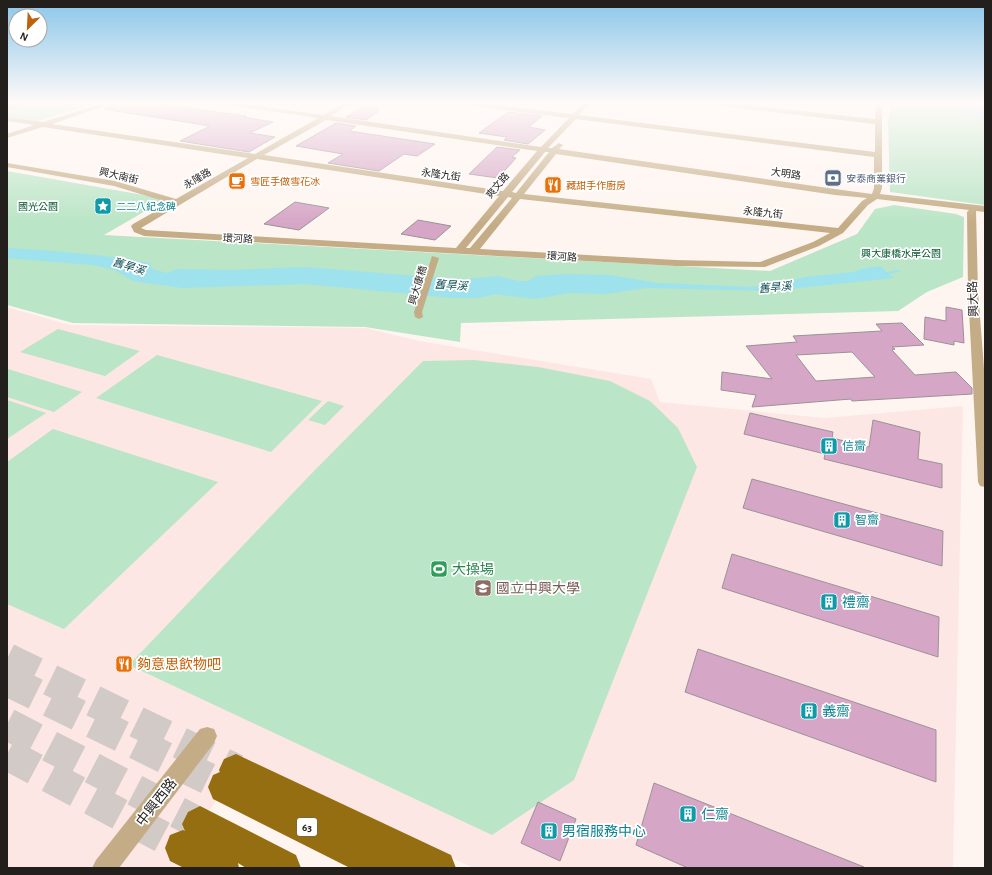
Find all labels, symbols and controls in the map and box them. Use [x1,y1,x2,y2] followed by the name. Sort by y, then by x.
[8,8,48,48] north arrow
[18,30,30,43] text: N
[98,166,140,185] street label: 興大南街
[182,166,213,191] street label: 永隆路
[420,166,462,183] street label: 永隆九街
[770,166,802,181] street label: 大明路
[823,168,843,188] bank icon: 安泰商業銀行
[484,170,511,200] street label: 爽文路
[227,171,247,191] cafe icon: 雪匠手做雪花冰
[846,173,906,184] place label: 安泰商業銀行
[543,175,563,195] restaurant icon: 藏甜手作廚房
[250,176,320,187] place label: 雪匠手做雪花冰
[566,180,626,191] place label: 藏甜手作廚房
[93,196,113,216] place icon: 二二八紀念碑
[116,201,176,212] place label: 二二八紀念碑
[18,202,58,212] park label: 國光公園
[742,205,783,220] street label: 永隆九街
[223,232,253,245] street label: 環河路
[861,248,941,259] park label: 興大康橋水岸公園
[547,250,577,263] street label: 環河路
[111,255,148,277] water label: 舊旱溪
[406,264,429,306] street label: 興大康橋
[434,278,470,292] water label: 舊旱溪
[758,279,794,294] water label: 舊旱溪
[965,281,980,317] street label: 興大路
[819,436,839,456] building icon: 信齋
[842,439,866,452] place label: 信齋
[832,510,852,530] building icon: 智齋
[855,513,879,526] place label: 智齋
[429,559,449,579] sports icon: 大操場
[452,562,494,577] place label: 大操場
[473,578,493,598] school or university icon: 國立中興大學
[496,581,580,596] place label: 國立中興大學
[819,592,839,612] building icon: 禮齋
[842,594,870,610] place label: 禮齋
[114,654,134,674] restaurant icon: 夠意思飲物吧
[137,656,221,672] place label: 夠意思飲物吧
[799,701,819,721] building icon: 義齋
[822,703,850,719] place label: 義齋
[133,776,180,829] street label: 中興西路
[678,804,698,824] building icon: 仁齋
[701,806,729,822] place label: 仁齋
[297,818,317,836] road number: 63
[539,821,559,841] building icon: 男宿服務中心
[562,823,646,839] place label: 男宿服務中心

